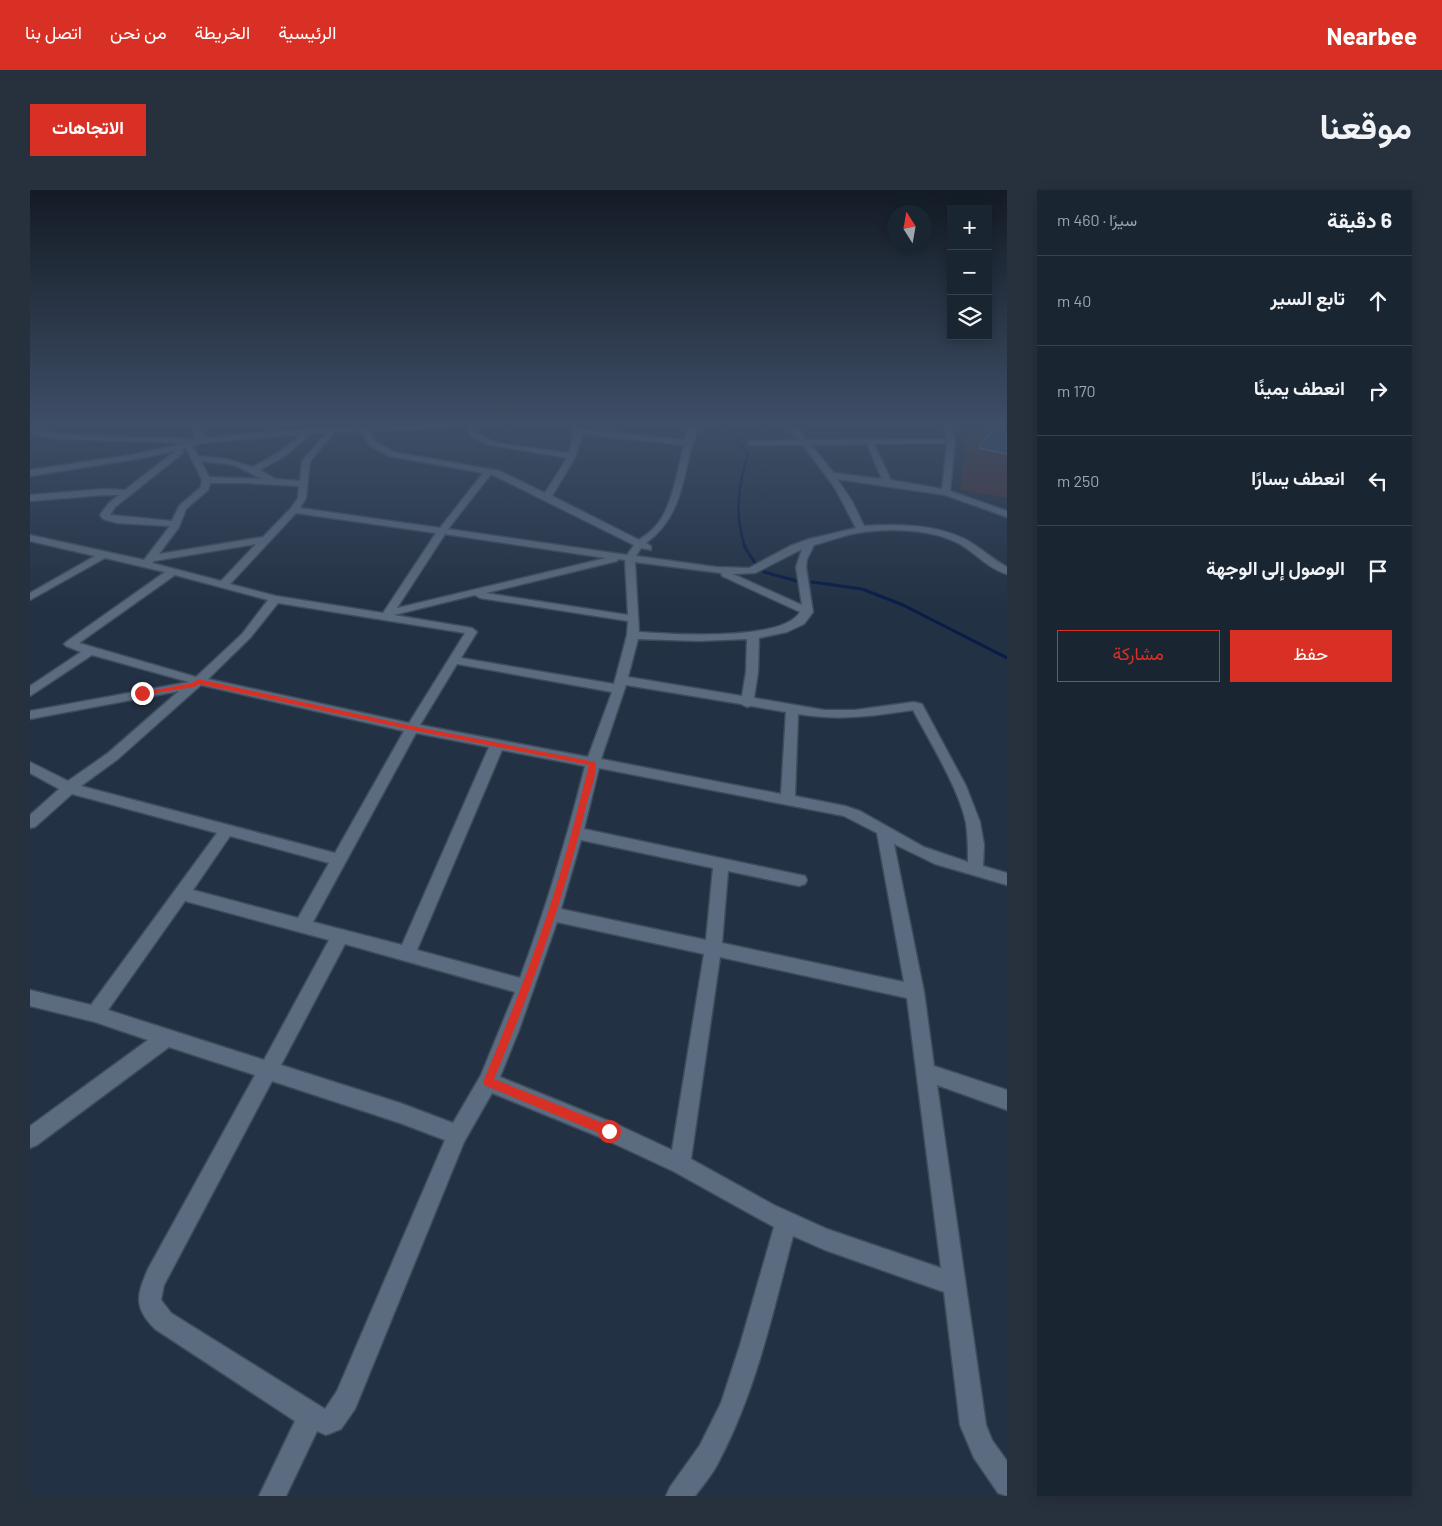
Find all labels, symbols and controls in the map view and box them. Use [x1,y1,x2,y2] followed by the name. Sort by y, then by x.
[25,21,82,43] text: اتصل بنا
[110,21,167,43] text: من نحن
[195,21,250,43] text: الخريطة
[278,21,336,43] text: الرئيسية
[1326,21,1417,50] text: Nearbee
[30,104,146,156] button: الاتجاهات
[1319,104,1412,146] text: موقعنا
[887,205,932,250] north arrow
[947,205,992,340] map controls
[947,205,992,250] button: +
[1327,207,1392,232] text: 6 دقيقة
[1057,210,1137,229] text: سيرًا · 460 m
[947,250,992,295] button: −
[1270,286,1345,309] text: تابع السير
[1364,287,1392,315] icon: ahead
[1057,291,1091,310] text: 40 m
[947,295,992,340] button: layers
[1254,376,1345,399] text: انعطف يمينًا
[1364,377,1392,405] icon: right
[1057,381,1096,400] text: 170 m
[1251,466,1345,489] text: انعطف يسارًا
[1364,467,1392,495] icon: left
[1057,471,1099,490] text: 250 m
[1206,556,1345,579] text: الوصول إلى الوجهة
[1364,557,1392,585] icon: arrive
[1057,630,1220,682] button: مشاركة
[1230,630,1392,682] button: حفظ
[131,682,154,705] route end
[598,1120,621,1143] route start

